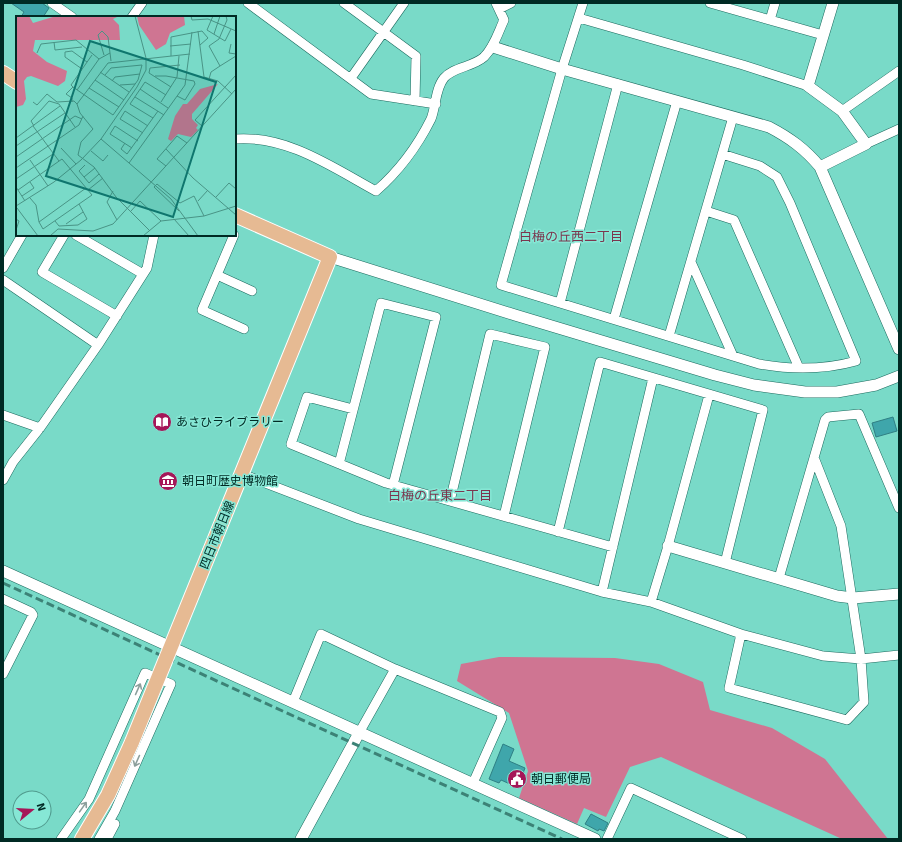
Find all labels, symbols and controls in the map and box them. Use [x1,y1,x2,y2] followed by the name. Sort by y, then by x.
[16,16,236,236] inset map
[519,229,623,245] district label: 白梅の丘西二丁目
[151,411,173,433] library icon: あさひライブラリー
[176,415,284,430] place label: あさひライブラリー
[157,470,179,492] museum icon: 朝日町歴史博物館
[182,474,278,489] place label: 朝日町歴史博物館
[388,488,492,504] district label: 白梅の丘東二丁目
[197,499,238,571] street label: 四日市朝日線
[135,683,142,695] one-way arrow
[133,755,141,767] one-way arrow
[506,768,528,790] public building icon: 朝日郵便局
[531,772,591,787] place label: 朝日郵便局
[12,790,52,830] north arrow
[34,801,48,813] text: N
[79,802,87,813] one-way arrow

